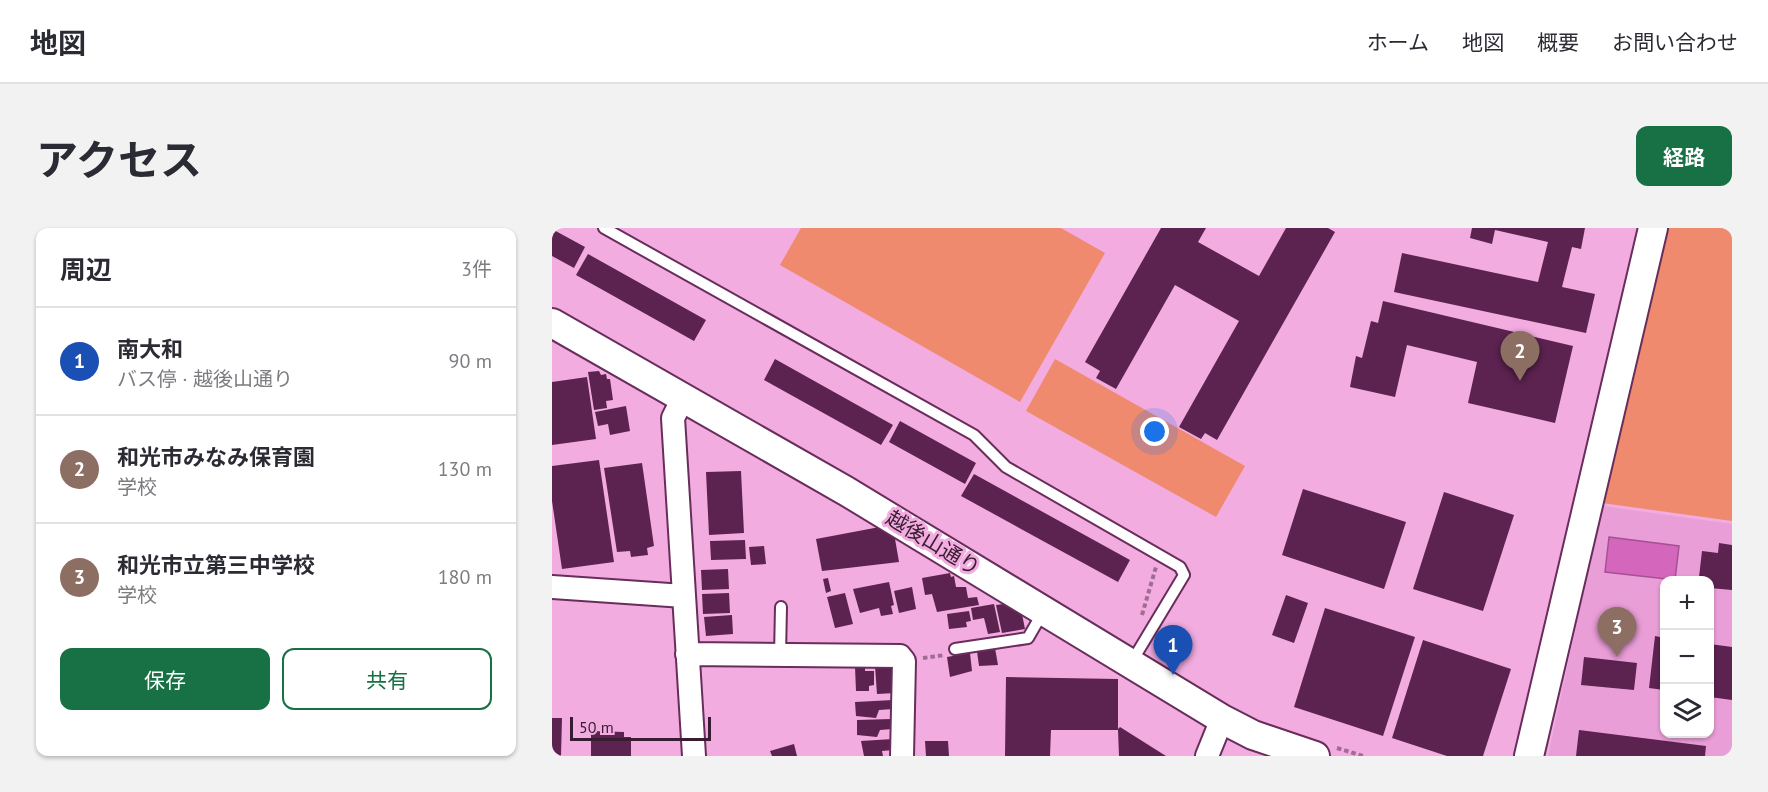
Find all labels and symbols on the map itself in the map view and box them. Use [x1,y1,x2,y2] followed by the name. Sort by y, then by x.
[1500,332,1540,381] pin: 2
[1140,417,1169,446] your location
[881,504,985,581] street label: 越後山通り
[1598,608,1636,657] pin: 3
[1154,626,1192,675] pin: 1
[570,714,711,742] scale bar

